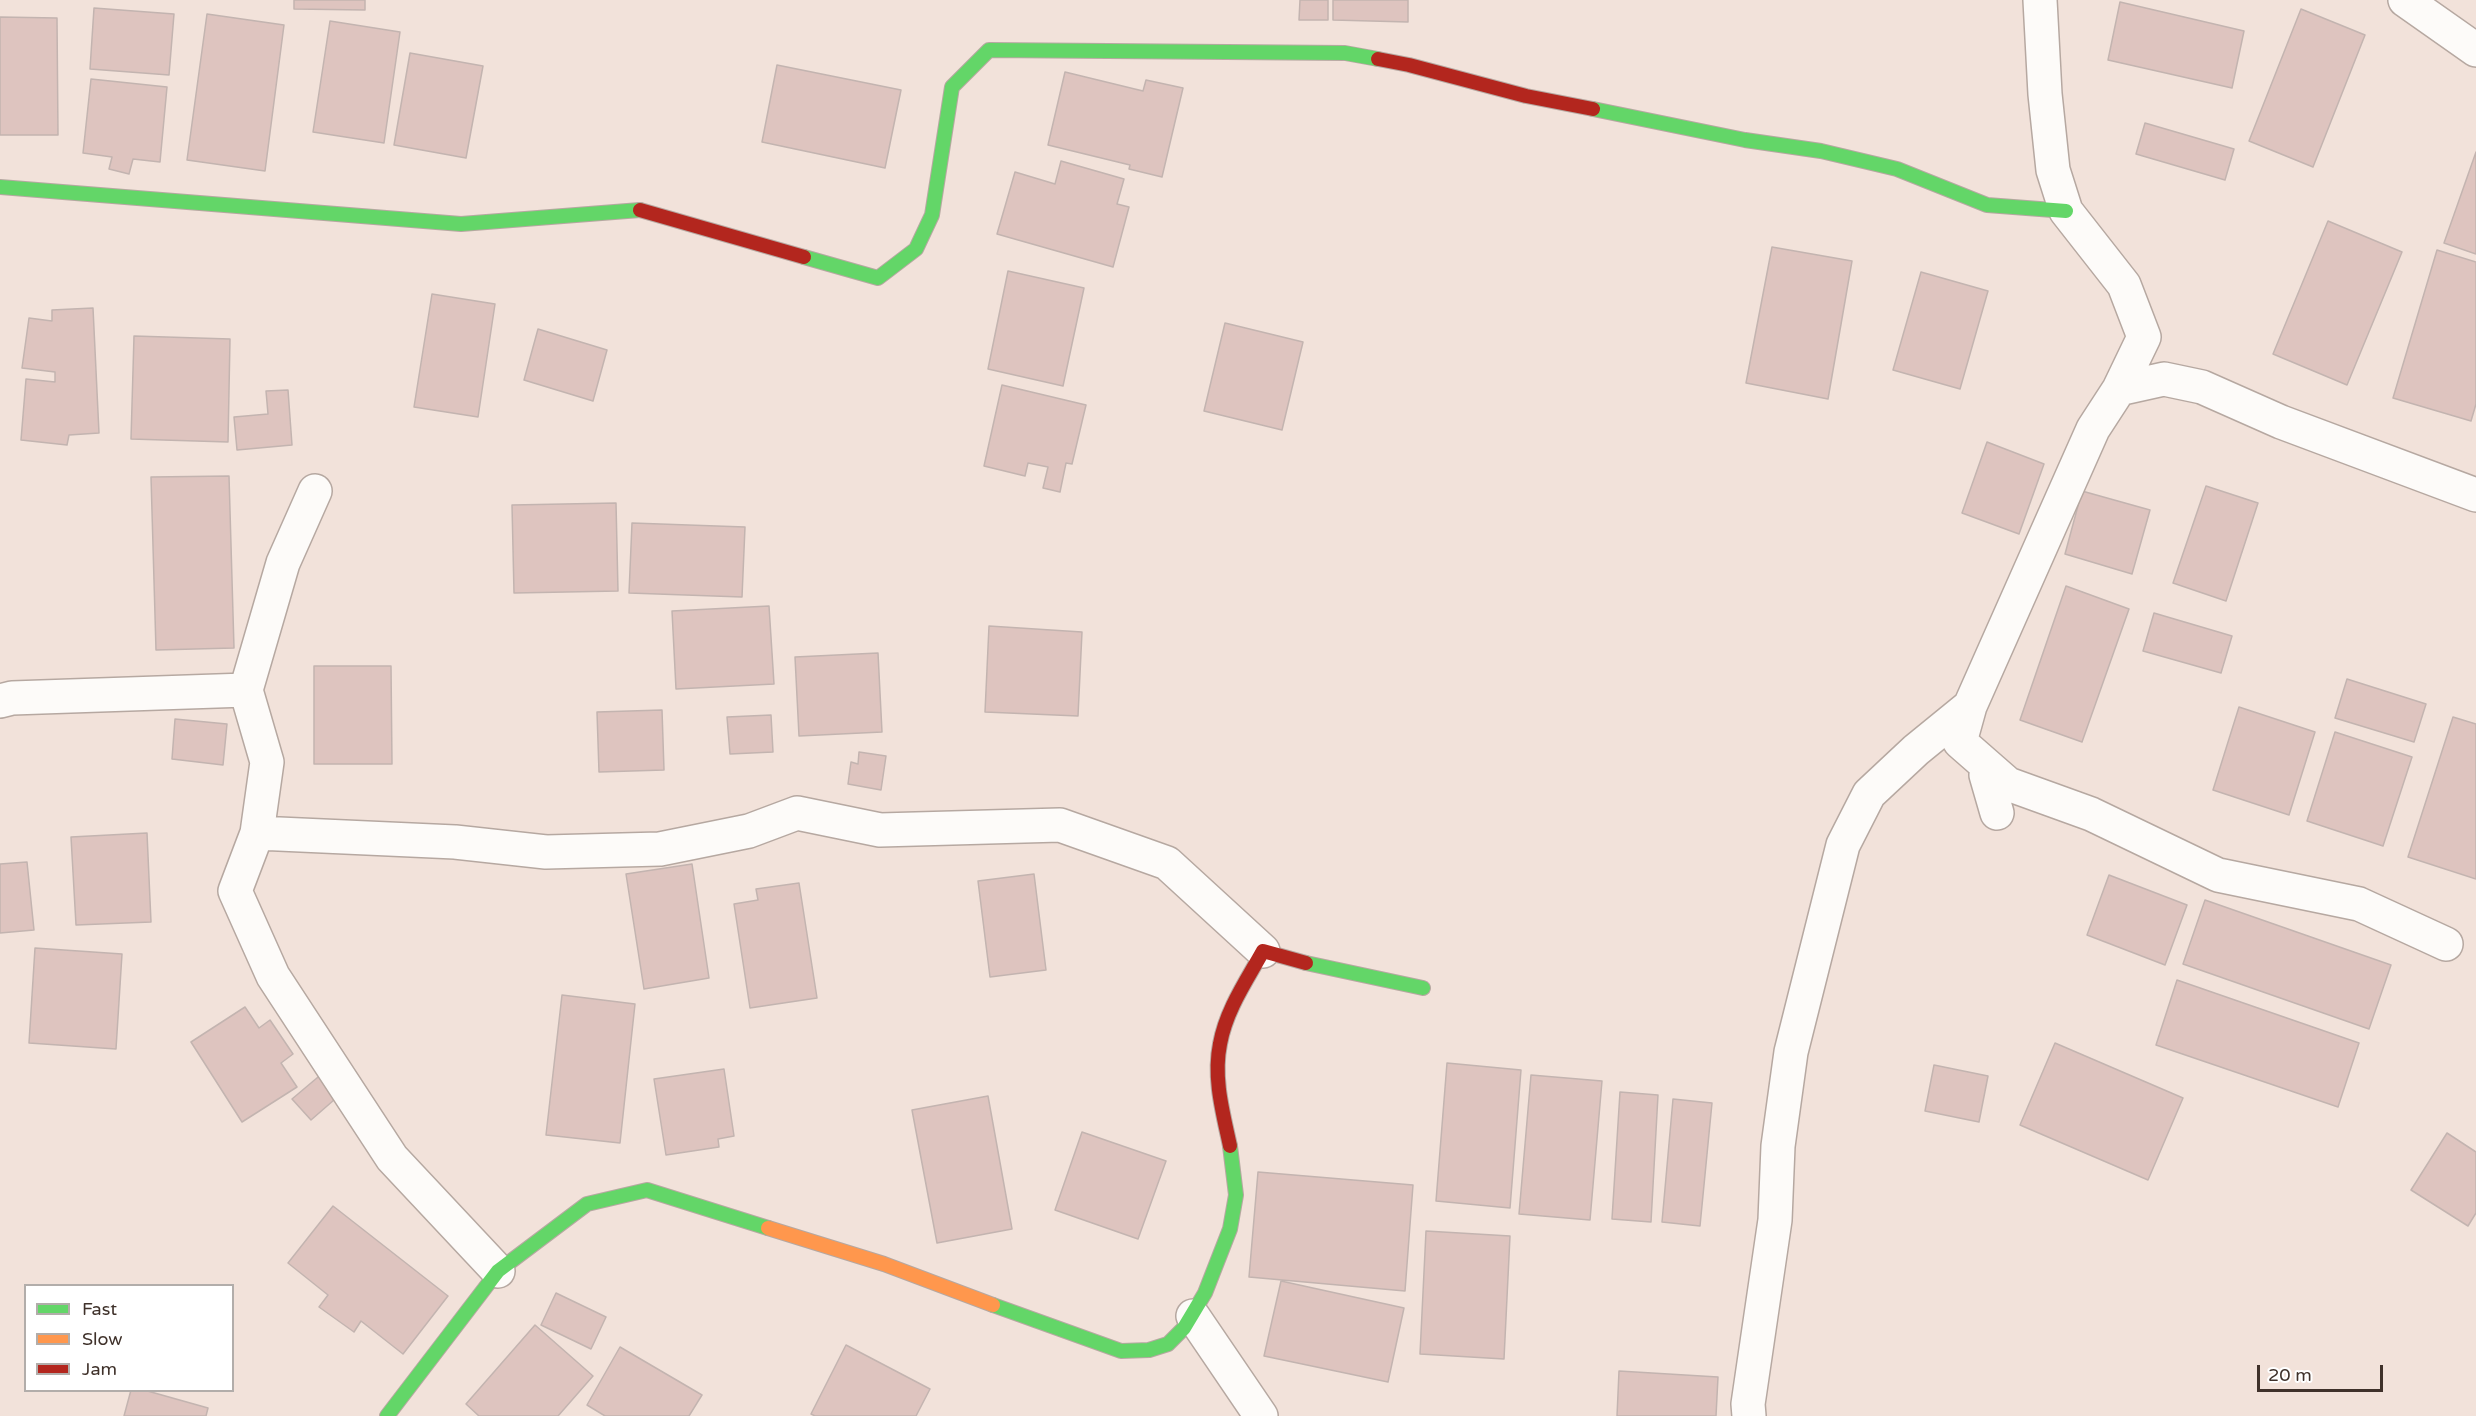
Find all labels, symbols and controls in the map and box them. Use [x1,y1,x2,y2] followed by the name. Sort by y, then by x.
[24,1284,234,1392] legend
[82,1298,117,1320] text: Fast
[82,1328,123,1350] text: Slow
[2260,1353,2386,1391] scale bar
[82,1358,117,1380] text: Jam
[2268,1364,2312,1386] text: 20 m

